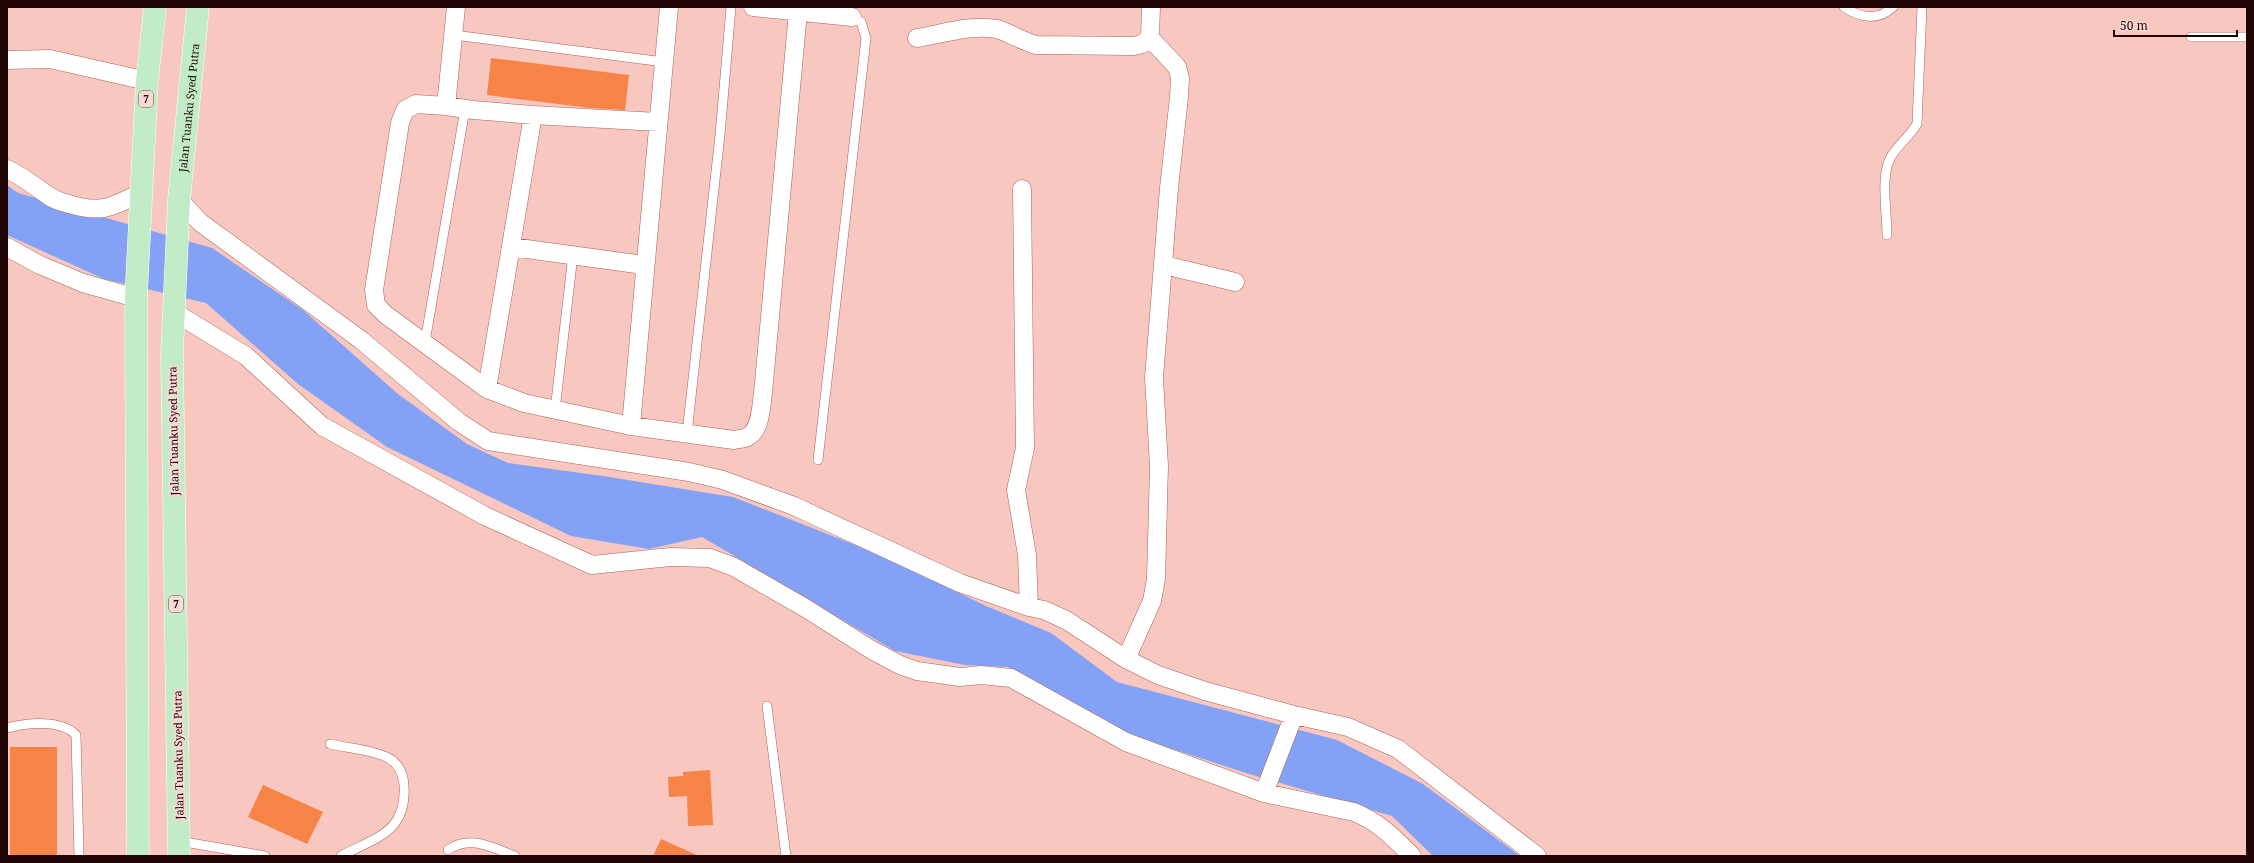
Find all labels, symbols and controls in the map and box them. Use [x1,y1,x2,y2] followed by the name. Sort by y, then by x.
[2114,12,2237,38] scale bar
[2120,17,2148,34] text: 50 m
[174,43,202,174] street label: Jalan Tuanku Syed Putra
[139,91,153,107] road number: 7
[164,366,182,497] street label: Jalan Tuanku Syed Putra
[169,596,183,612] road number: 7
[169,690,187,821] street label: Jalan Tuanku Syed Putra

